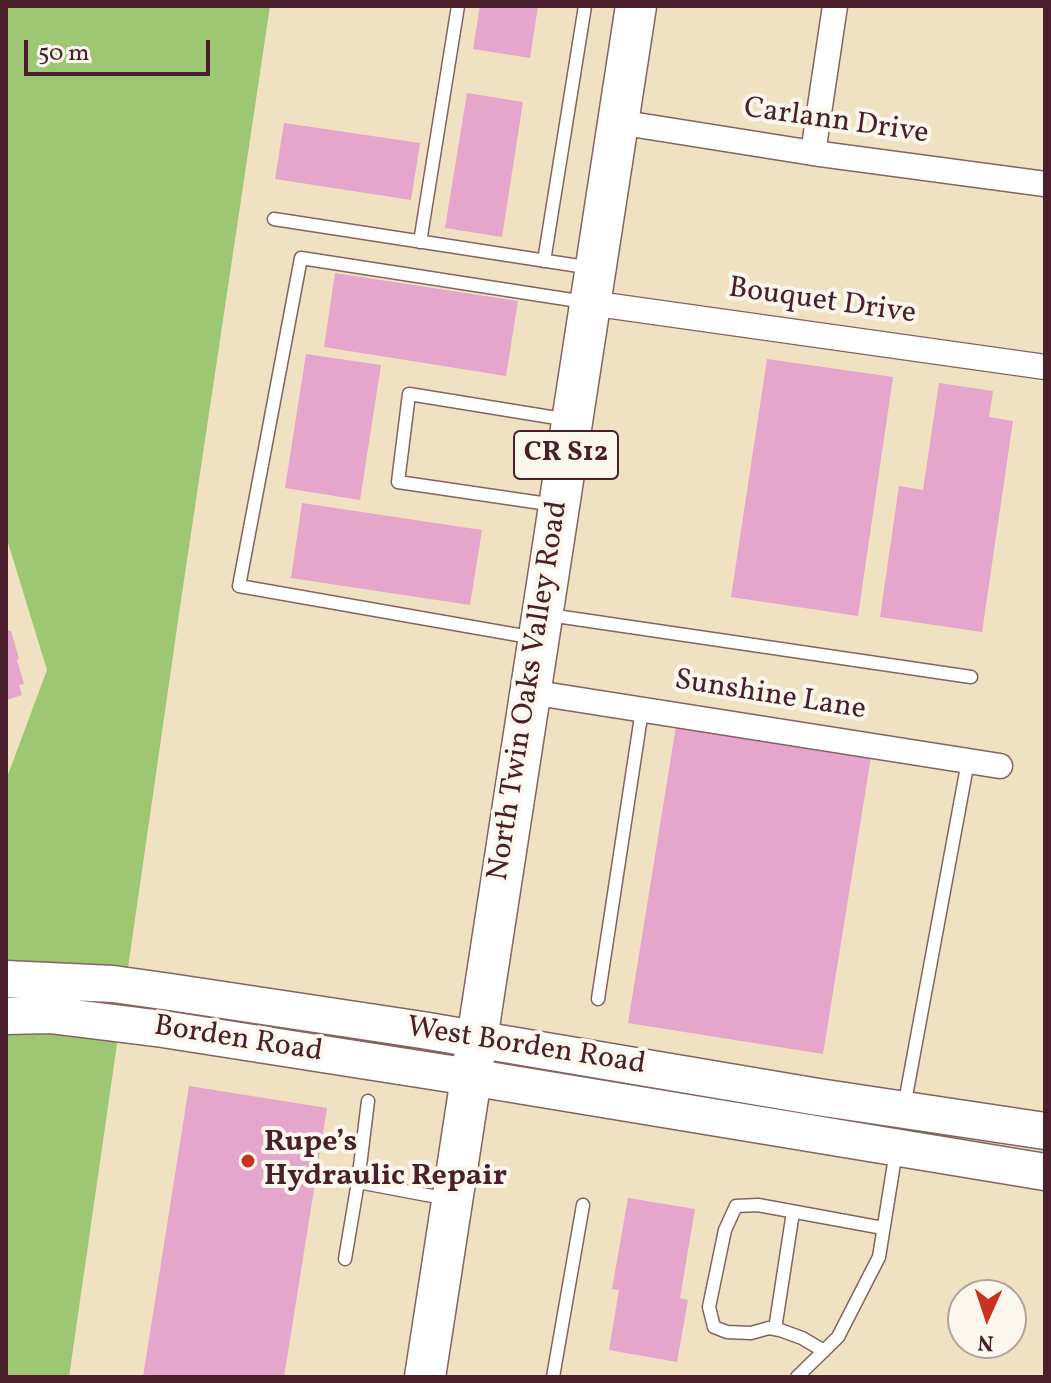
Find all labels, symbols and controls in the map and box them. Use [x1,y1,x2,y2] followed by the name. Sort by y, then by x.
[28,24,214,74] scale bar
[38,37,90,71] text: 50 m
[741,92,931,154] street label: Carlann Drive
[726,272,918,334] street label: Bouquet Drive
[514,431,618,479] road number: CR S12
[482,498,578,884] street label: North Twin Oaks Valley Road
[672,664,868,730] street label: Sunshine Lane
[151,1010,325,1072] street label: Borden Road
[404,1011,648,1085] street label: West Borden Road
[264,1126,507,1196] place label: Rupe’s Hydraulic Repair
[239,1152,257,1170] marker: Rupe’s Hydraulic Repair
[947,1279,1027,1359] north arrow
[977,1326,995,1357] text: N

